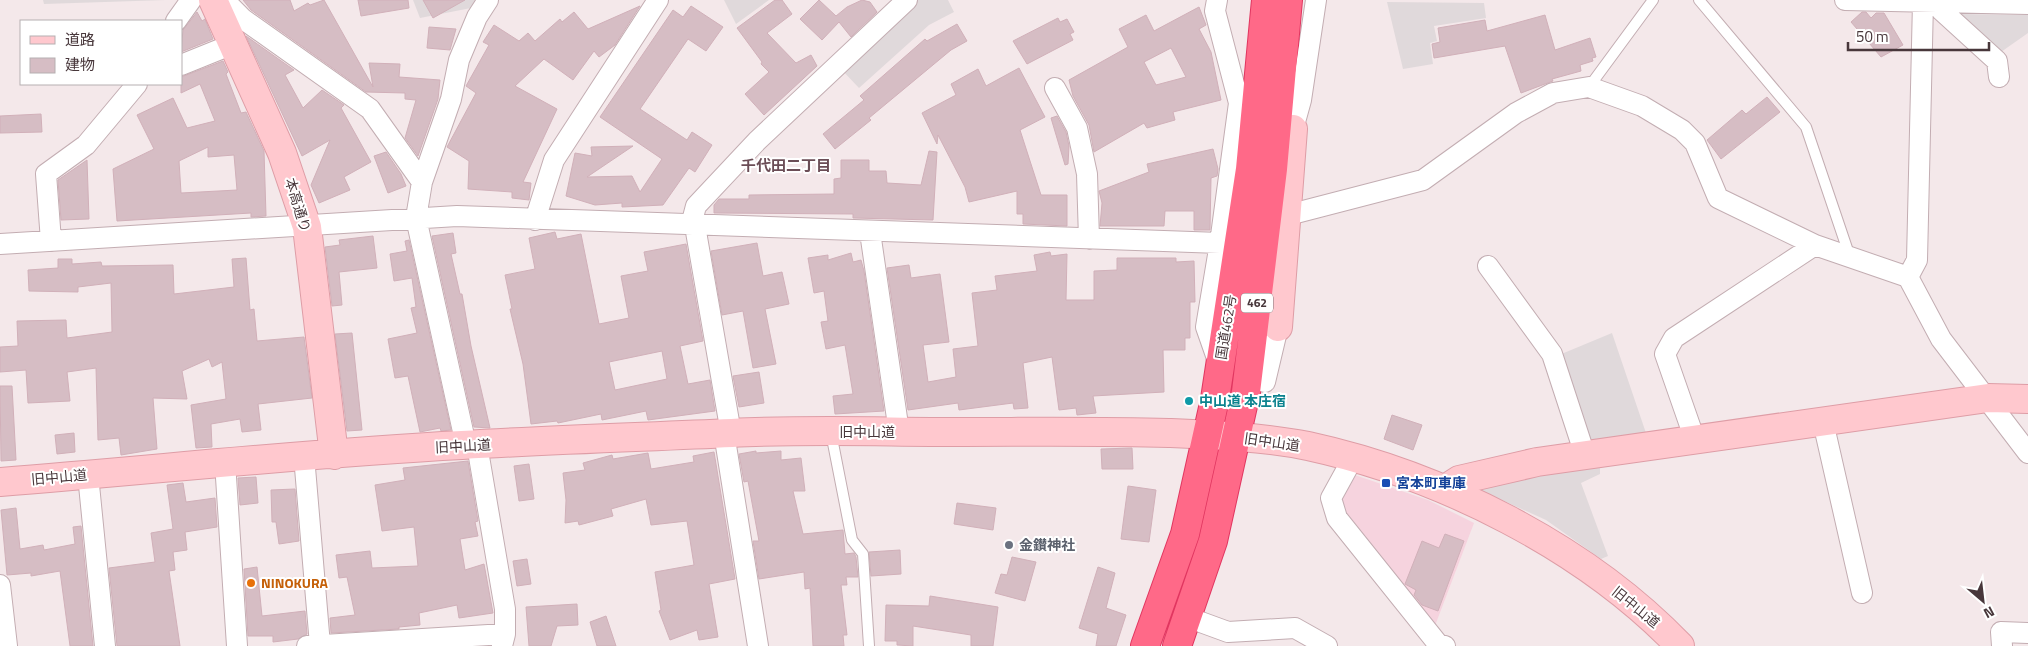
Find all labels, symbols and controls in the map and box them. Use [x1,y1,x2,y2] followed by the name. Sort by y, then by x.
[20,20,182,85] legend
[1848,20,1989,52] scale bar
[1856,25,1889,48] text: 50 m
[65,28,95,51] text: 道路
[65,53,95,76] text: 建物
[741,154,831,177] district label: 千代田二丁目
[280,175,317,235] street label: 本高通り
[1210,293,1241,361] street label: 国道462号
[1241,294,1273,312] road number: 462
[1199,390,1286,411] place label: 中山道 本庄宿
[1183,395,1195,407] marker: 中山道 本庄宿
[839,421,895,442] street label: 旧中山道
[1243,427,1301,456] street label: 旧中山道
[434,434,491,457] street label: 旧中山道
[30,464,88,489] street label: 旧中山道
[1396,472,1466,493] place label: 宮本町車庫
[1380,477,1392,489] marker: 宮本町車庫
[1019,534,1075,555] place label: 金鑚神社
[1003,539,1015,551] marker: 金鑚神社
[261,572,329,593] place label: NINOKURA
[1958,576,2008,626] north arrow
[245,577,257,589] marker: NINOKURA
[1608,581,1665,632] street label: 旧中山道
[1980,601,1999,624] text: N

